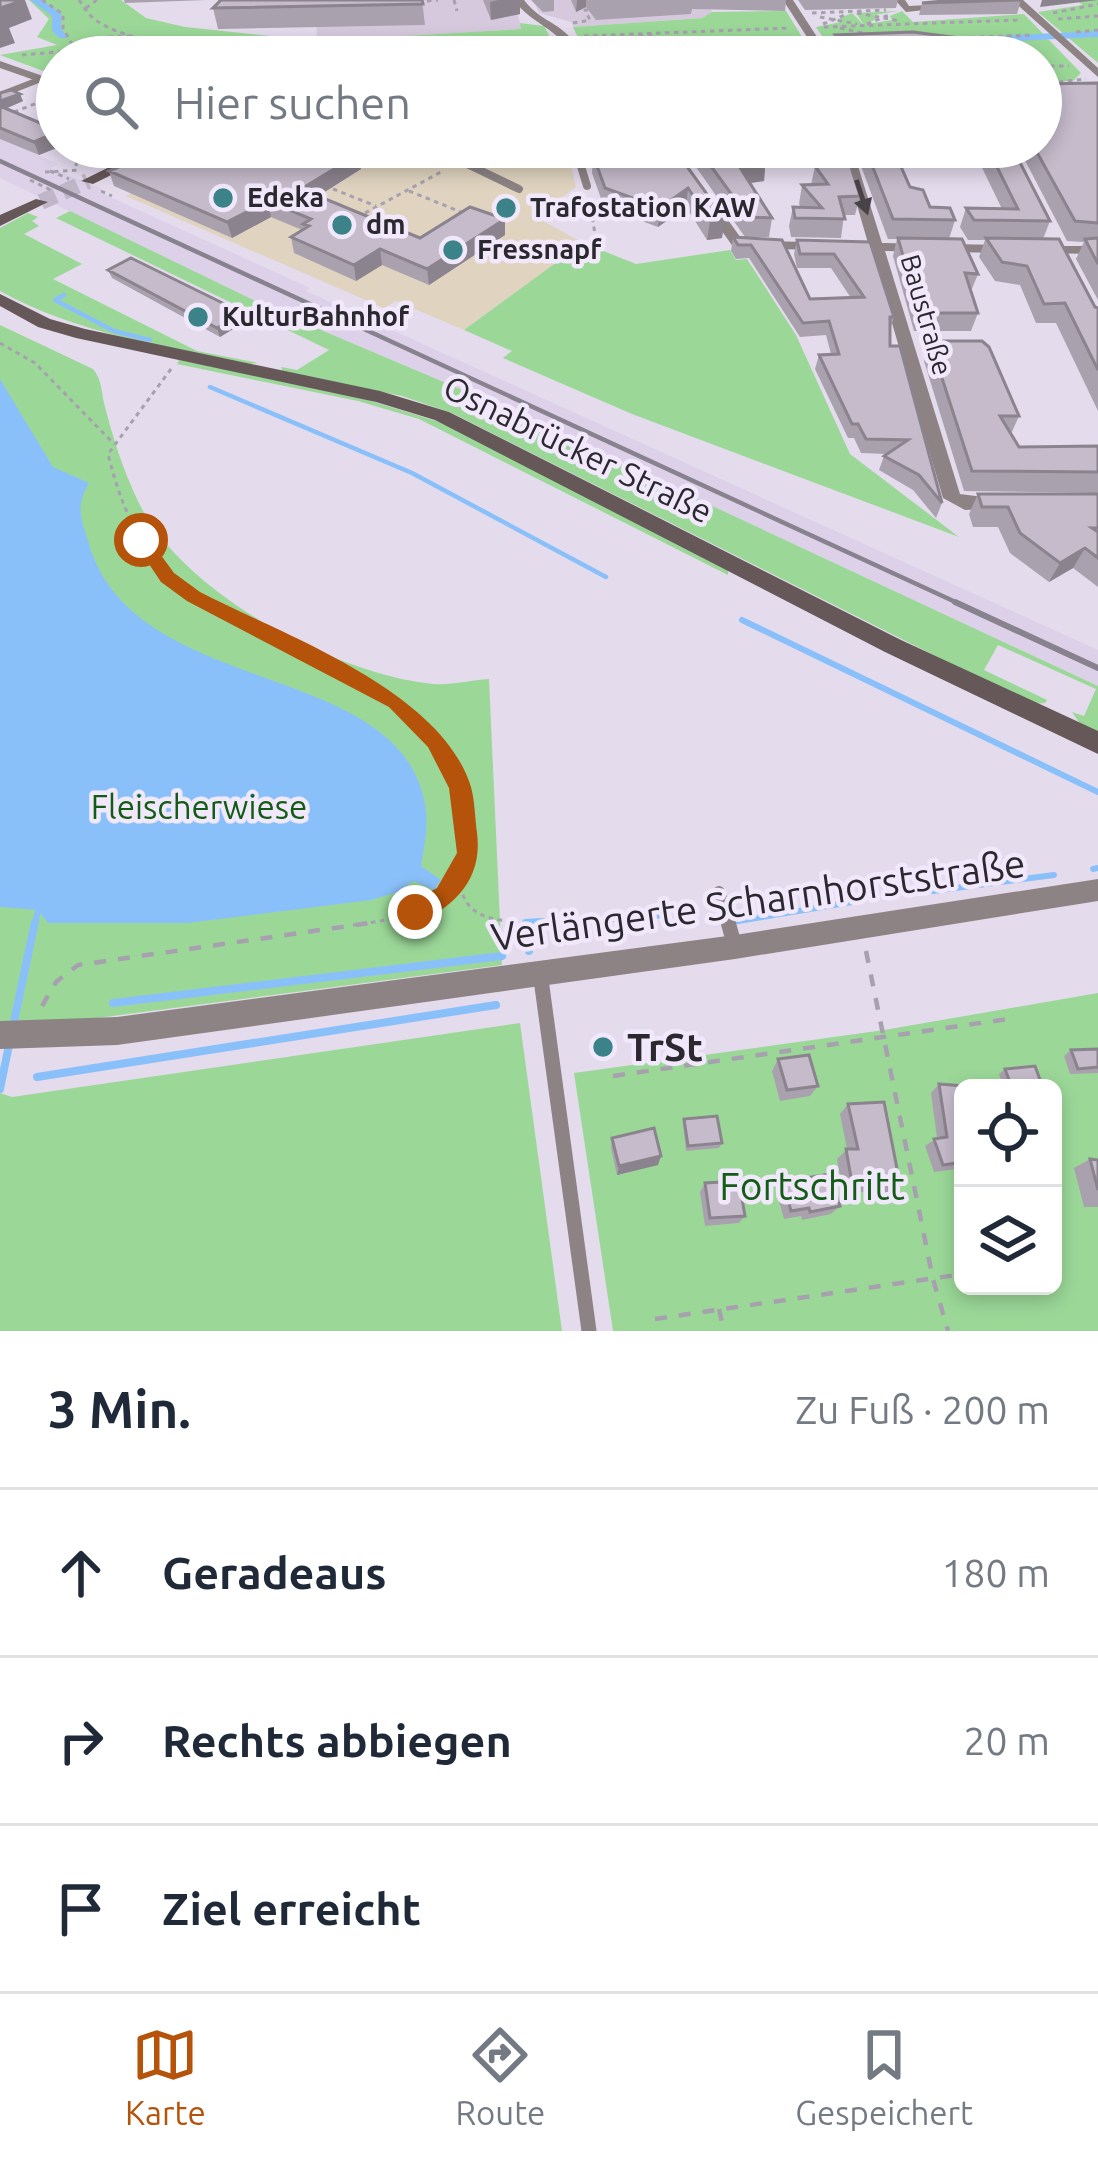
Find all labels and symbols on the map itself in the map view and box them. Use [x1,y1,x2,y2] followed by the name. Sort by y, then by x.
[854,179,873,216] one-way arrow
[247,182,324,212] place label: Edeka
[210,185,236,211] marker: Edeka
[530,192,756,222] place label: Trafostation KAW
[493,195,519,221] marker: Trafostation KAW
[366,209,405,239] place label: dm
[329,212,355,238] marker: dm
[477,234,602,264] place label: Fressnapf
[440,237,466,263] marker: Fressnapf
[895,251,958,378] street label: Baustraße
[222,301,410,331] place label: KulturBahnhof
[185,304,211,330] marker: KulturBahnhof
[438,367,718,530] street label: Osnabrücker Straße
[114,513,168,567] route start
[91,788,307,825] park label: Fleischerwiese
[488,841,1028,958] street label: Verlängerte Scharnhorststraße
[388,885,442,939] route end
[627,1025,703,1068] place label: TrSt
[590,1034,616,1060] marker: TrSt
[719,1164,905,1207] park label: Fortschritt

